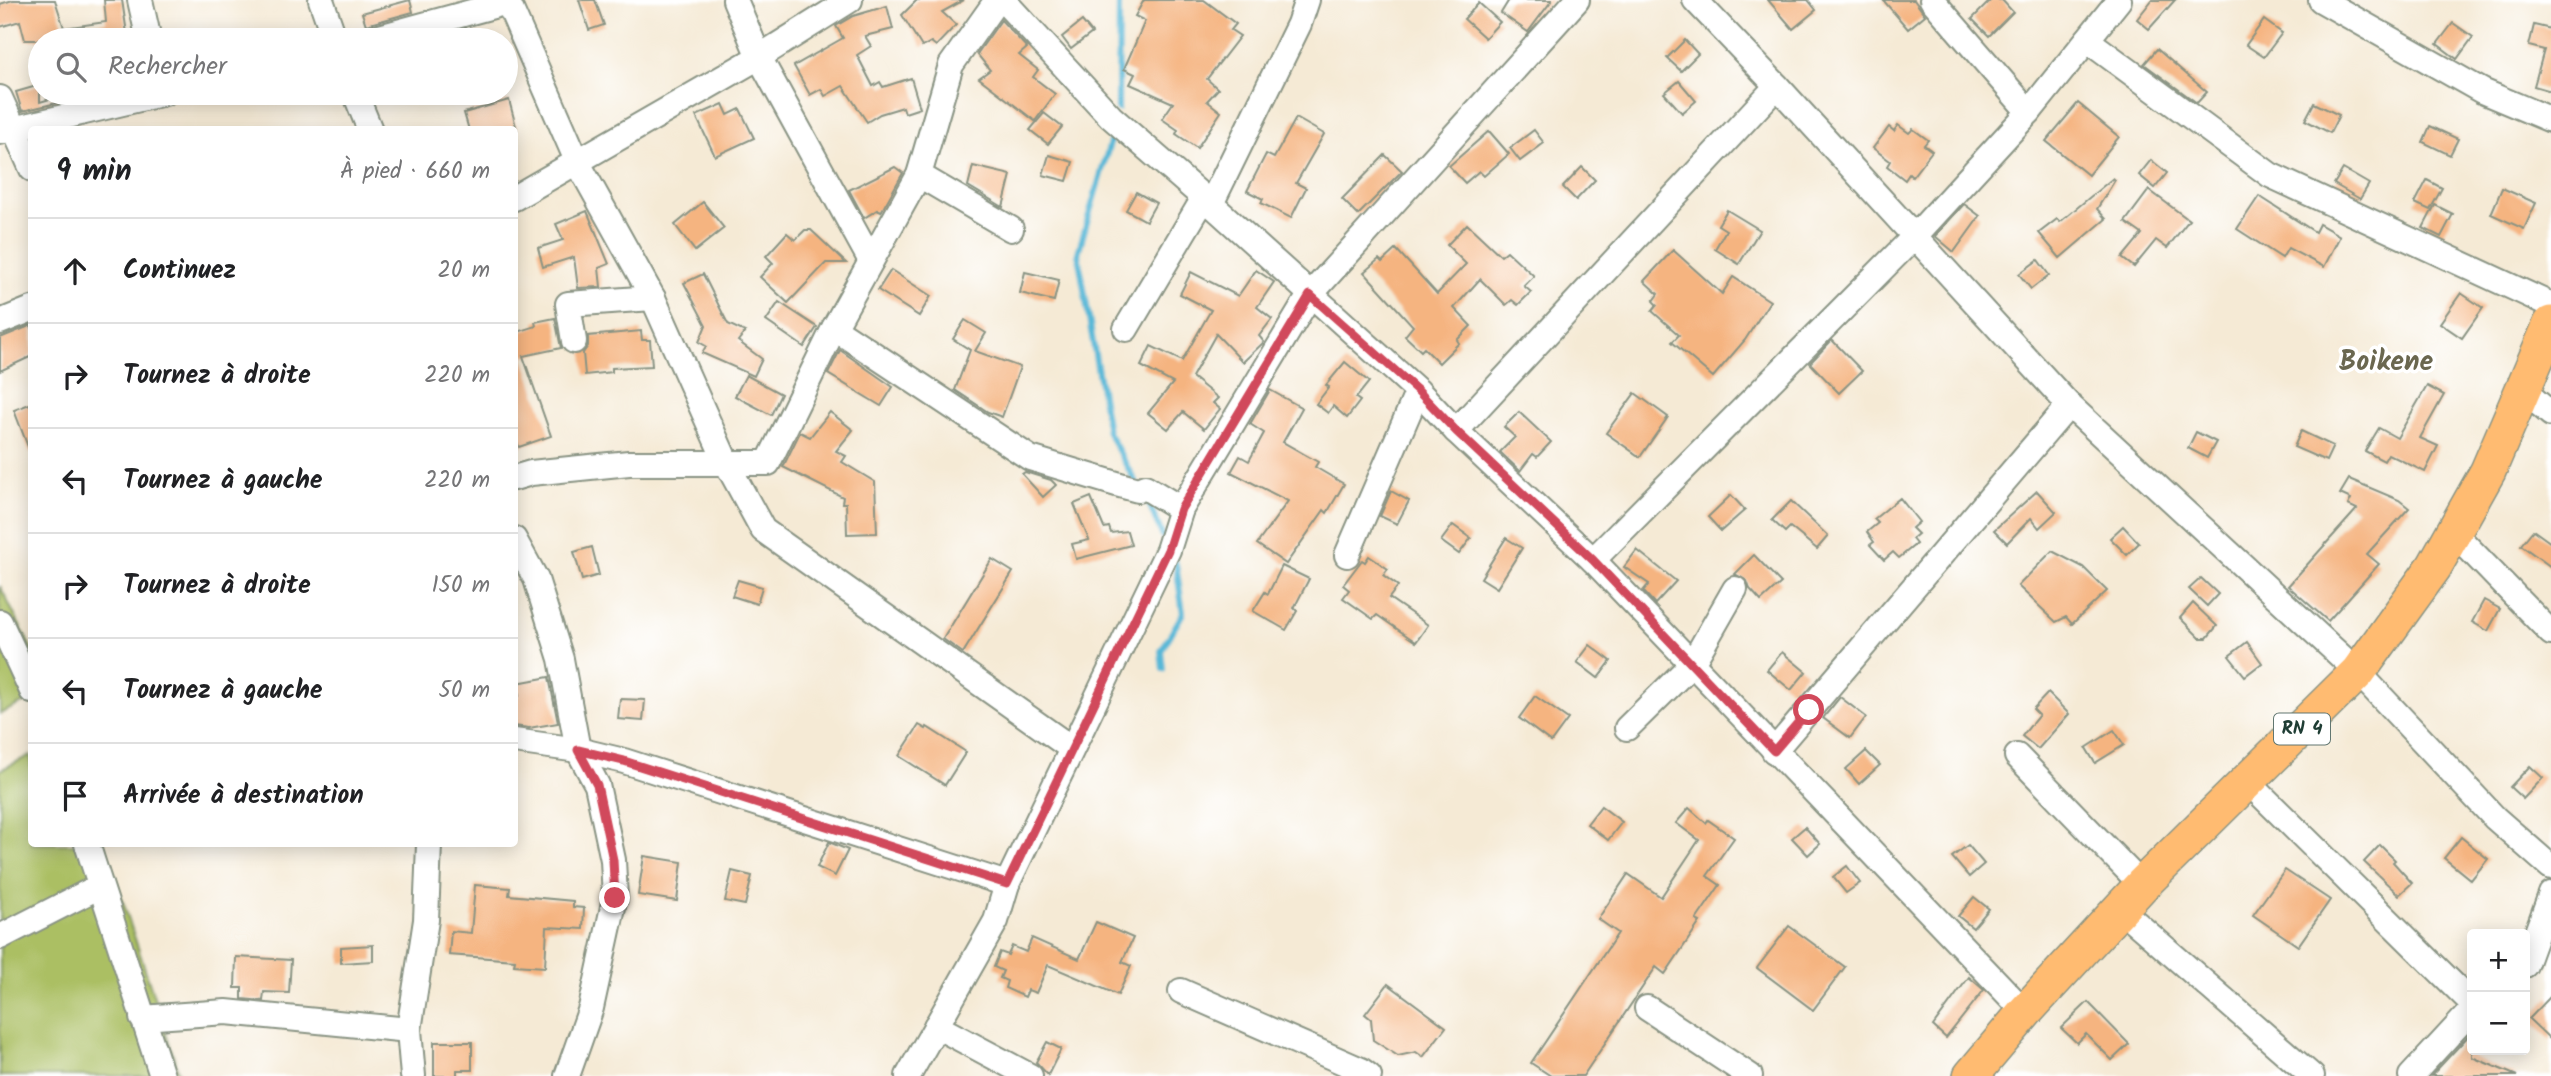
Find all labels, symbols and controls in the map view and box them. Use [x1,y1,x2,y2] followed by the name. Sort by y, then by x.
[28,28,518,105] search box
[108,46,227,88] text: Rechercher
[52,48,90,86] icon: search
[56,148,132,196] text: 9 min
[340,154,490,190] text: À pied · 660 m
[123,250,236,292] text: Continuez
[56,252,94,290] icon: ahead
[438,253,490,289] text: 20 m
[2339,340,2433,385] district label: Boikene
[123,355,311,397] text: Tournez à droite
[56,357,94,395] icon: right
[424,358,490,394] text: 220 m
[123,460,323,502] text: Tournez à gauche
[56,462,94,500] icon: left
[424,463,490,499] text: 220 m
[123,565,311,607] text: Tournez à droite
[56,567,94,605] icon: right
[431,568,490,604] text: 150 m
[123,670,323,712] text: Tournez à gauche
[56,672,94,710] icon: left
[439,673,490,709] text: 50 m
[1793,694,1824,725] route start
[2274,714,2330,744] road number: RN 4
[123,775,364,817] text: Arrivée à destination
[56,777,94,815] icon: arrive
[599,882,630,913] route end
[2467,929,2530,1055] map controls
[2467,929,2530,992] button: +
[2467,992,2530,1055] button: −

